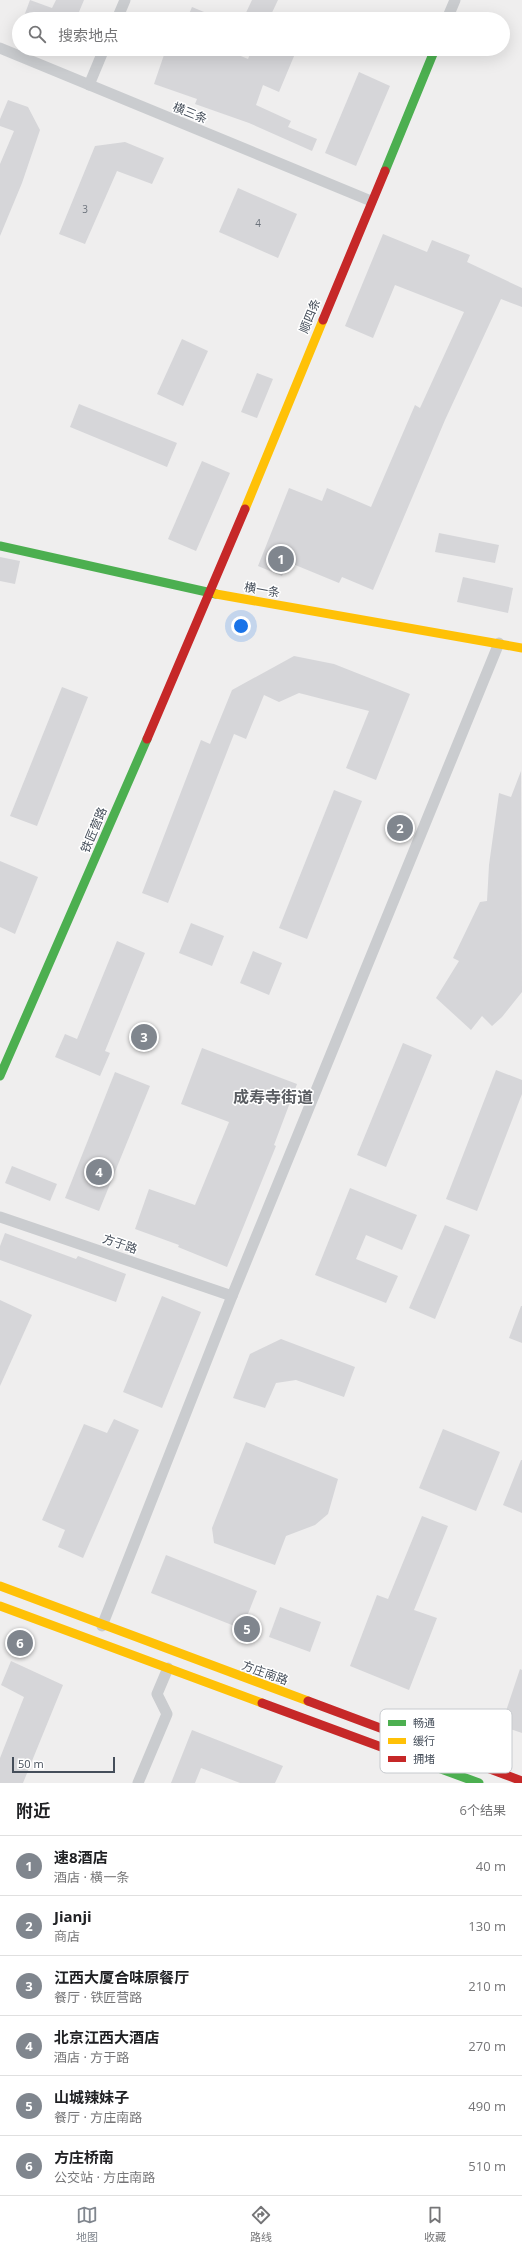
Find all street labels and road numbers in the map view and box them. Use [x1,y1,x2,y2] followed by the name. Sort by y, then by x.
[170,98,210,127] street label: 横三条
[295,296,324,336] street label: 顺四条
[243,578,281,601] street label: 横一条
[76,804,111,855] street label: 铁匠营路
[100,1230,140,1257] street label: 方于路
[240,1656,291,1689] street label: 方庄南路

